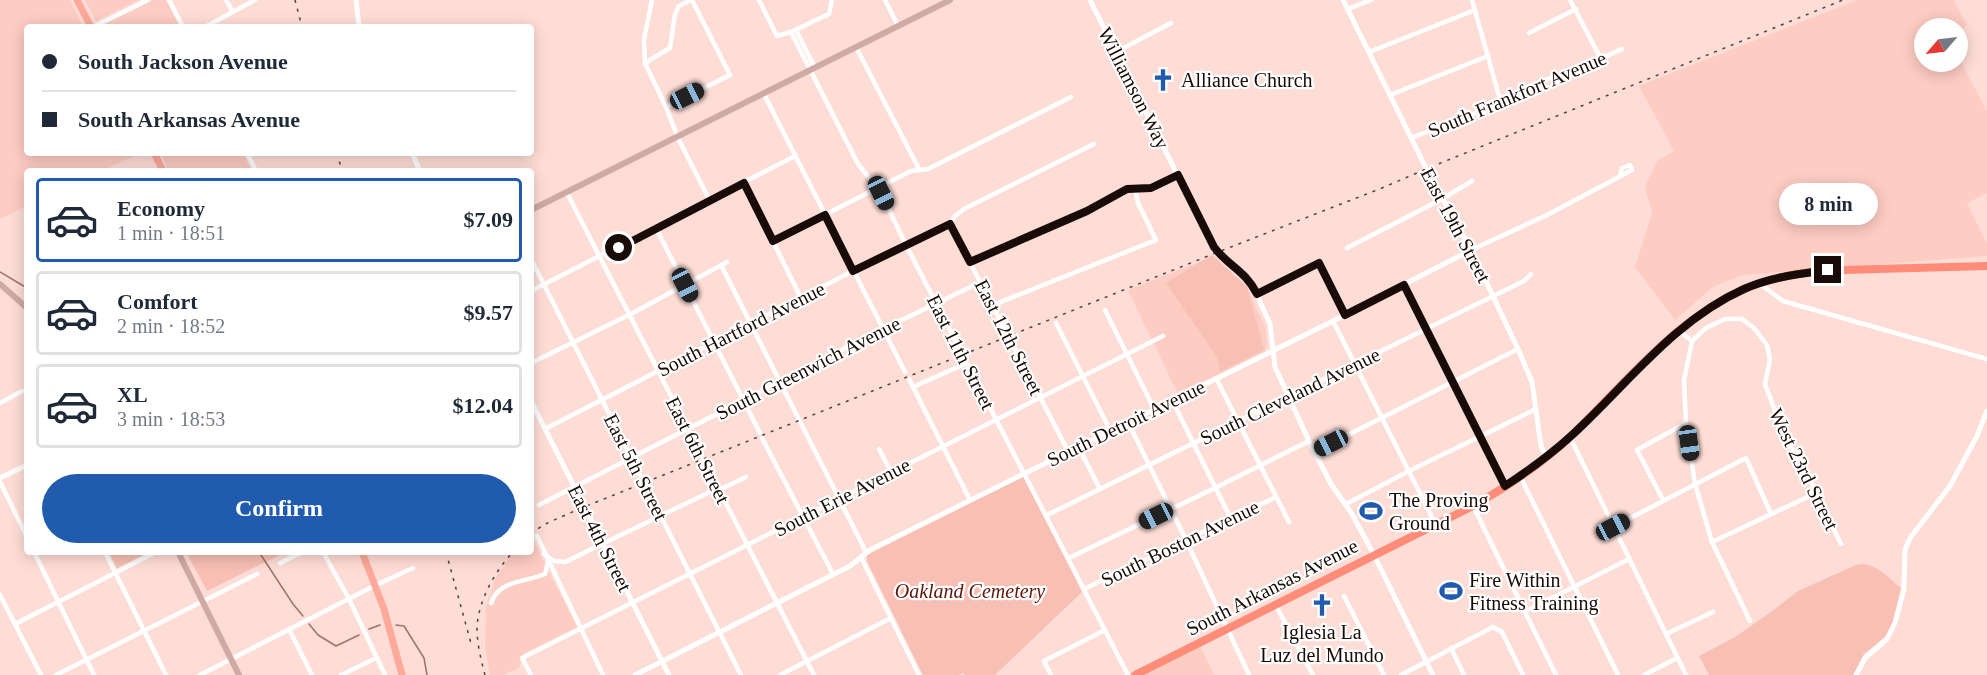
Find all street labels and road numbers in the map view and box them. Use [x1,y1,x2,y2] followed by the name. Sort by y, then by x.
[1093,24,1174,153] street label: Williamson Way
[1424,46,1610,142] street label: South Frankfort Avenue
[1417,164,1496,286] street label: East 19th Street
[970,276,1048,399] street label: East 12th Street
[654,277,829,381] street label: South Hartford Avenue
[923,291,1000,413] street label: East 11th Street
[712,312,904,424] street label: South Greenwich Avenue
[1196,343,1384,449] street label: South Cleveland Avenue
[1043,375,1209,471] street label: South Detroit Avenue
[662,393,734,507] street label: East 6th Street
[1765,404,1843,534] street label: West 23rd Street
[600,410,672,524] street label: East 5th Street
[770,453,914,541] street label: South Erie Avenue
[564,481,636,595] street label: East 4th Street
[1097,495,1263,591] street label: South Boston Avenue
[1183,534,1362,640] street label: South Arkansas Avenue

